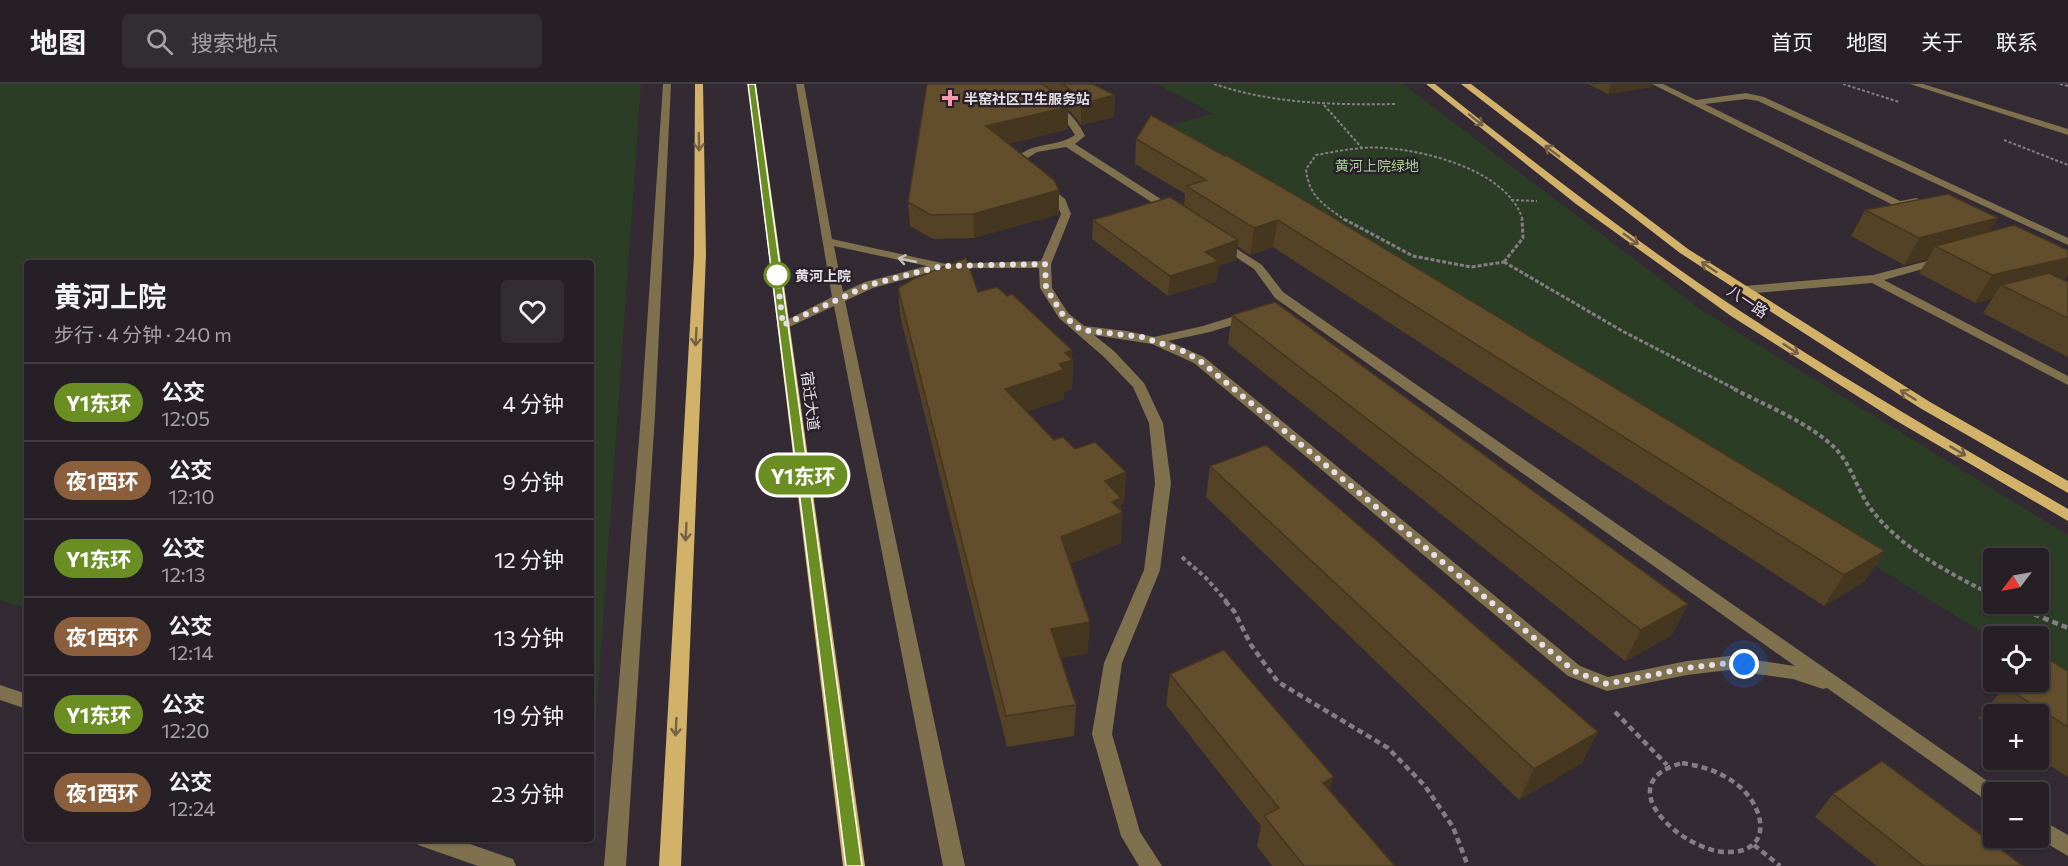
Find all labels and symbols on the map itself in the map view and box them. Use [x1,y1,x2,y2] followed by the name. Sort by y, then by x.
[941,89,959,107] marker: 半窑社区卫生服务站
[964,90,1090,107] place label: 半窑社区卫生服务站
[1467,114,1483,127] one-way arrow
[694,132,705,152] one-way arrow
[1545,144,1561,157] one-way arrow
[1335,157,1419,174] park label: 黄河上院绿地
[1622,232,1638,245] one-way arrow
[897,254,917,265] one-way arrow
[1701,261,1718,273] one-way arrow
[764,262,790,288] marker: 黄河上院
[795,267,851,284] place label: 黄河上院
[1724,281,1772,321] street label: 八一路
[690,327,701,347] one-way arrow
[1782,344,1799,356] one-way arrow
[798,370,824,432] street label: 宿迁大道
[1900,388,1917,401] one-way arrow
[1949,445,1966,457] one-way arrow
[761,456,845,494] line badge: Y1东环
[680,522,691,542] one-way arrow
[1983,548,2049,614] north arrow
[1729,649,1759,679] your location
[671,716,682,736] one-way arrow

